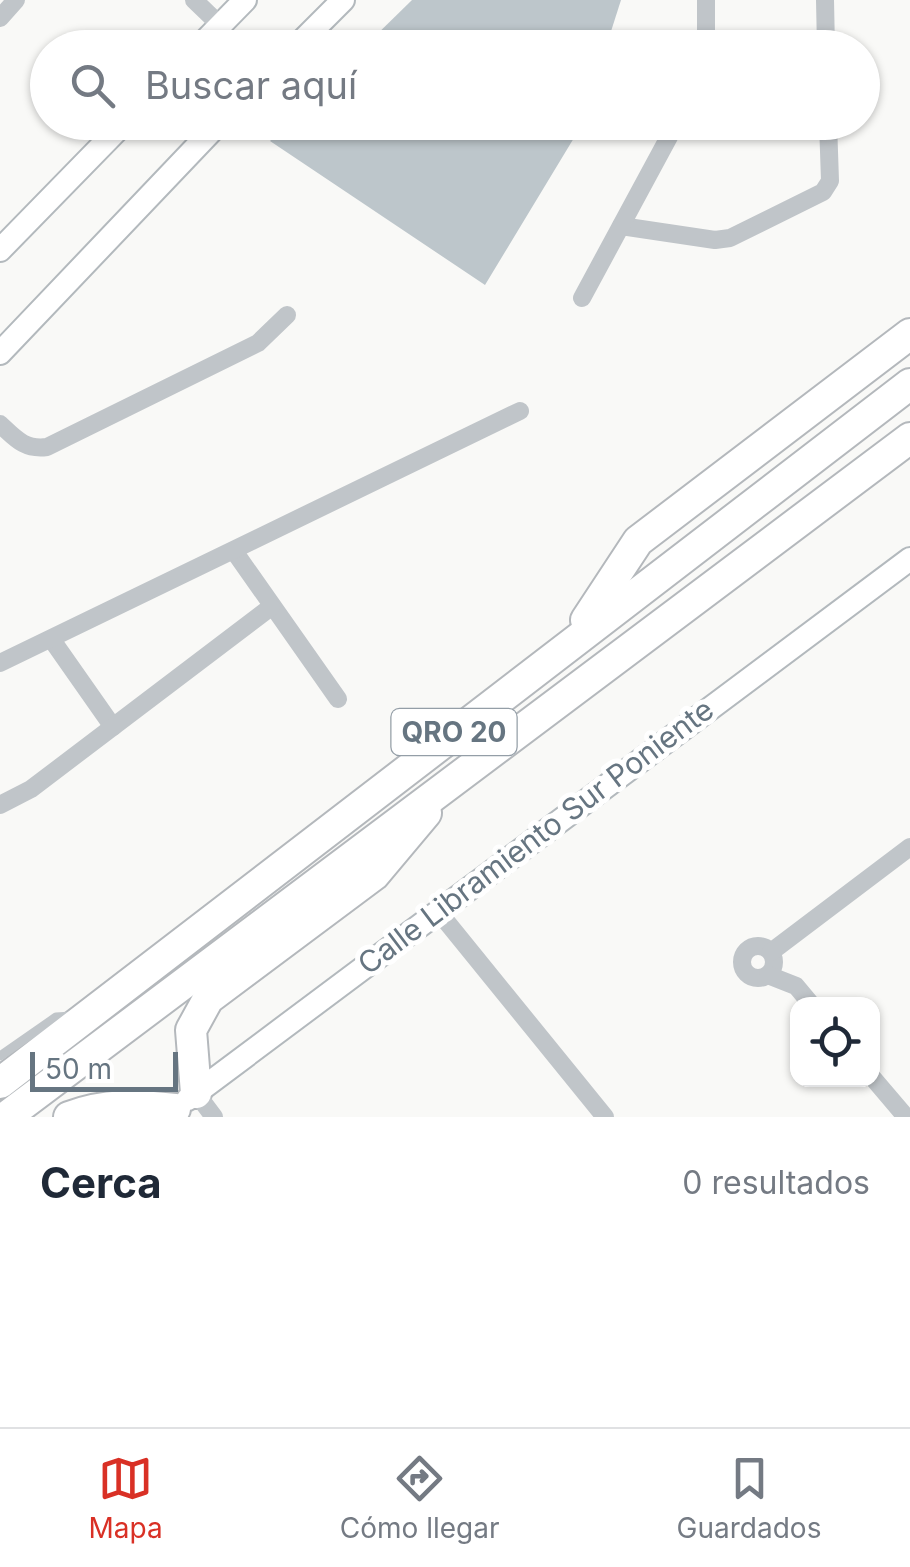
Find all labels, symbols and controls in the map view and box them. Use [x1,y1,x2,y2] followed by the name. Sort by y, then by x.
[30,30,880,140] search box
[65,58,120,113] icon: search
[145,62,357,108] text: Buscar aquí
[351,691,720,982] street label: Calle Libramiento Sur Poniente
[392,709,516,755] road number: QRO 20
[790,997,880,1087] map controls
[790,997,880,1087] button: locate
[30,1047,178,1092] scale bar
[45,1052,112,1086] text: 50 m
[40,1157,162,1208] text: Cerca
[682,1163,870,1202] text: 0 resultados
[89,1451,163,1545] tab: Mapa
[340,1451,500,1545] tab: Cómo llegar
[677,1451,821,1545] tab: Guardados

